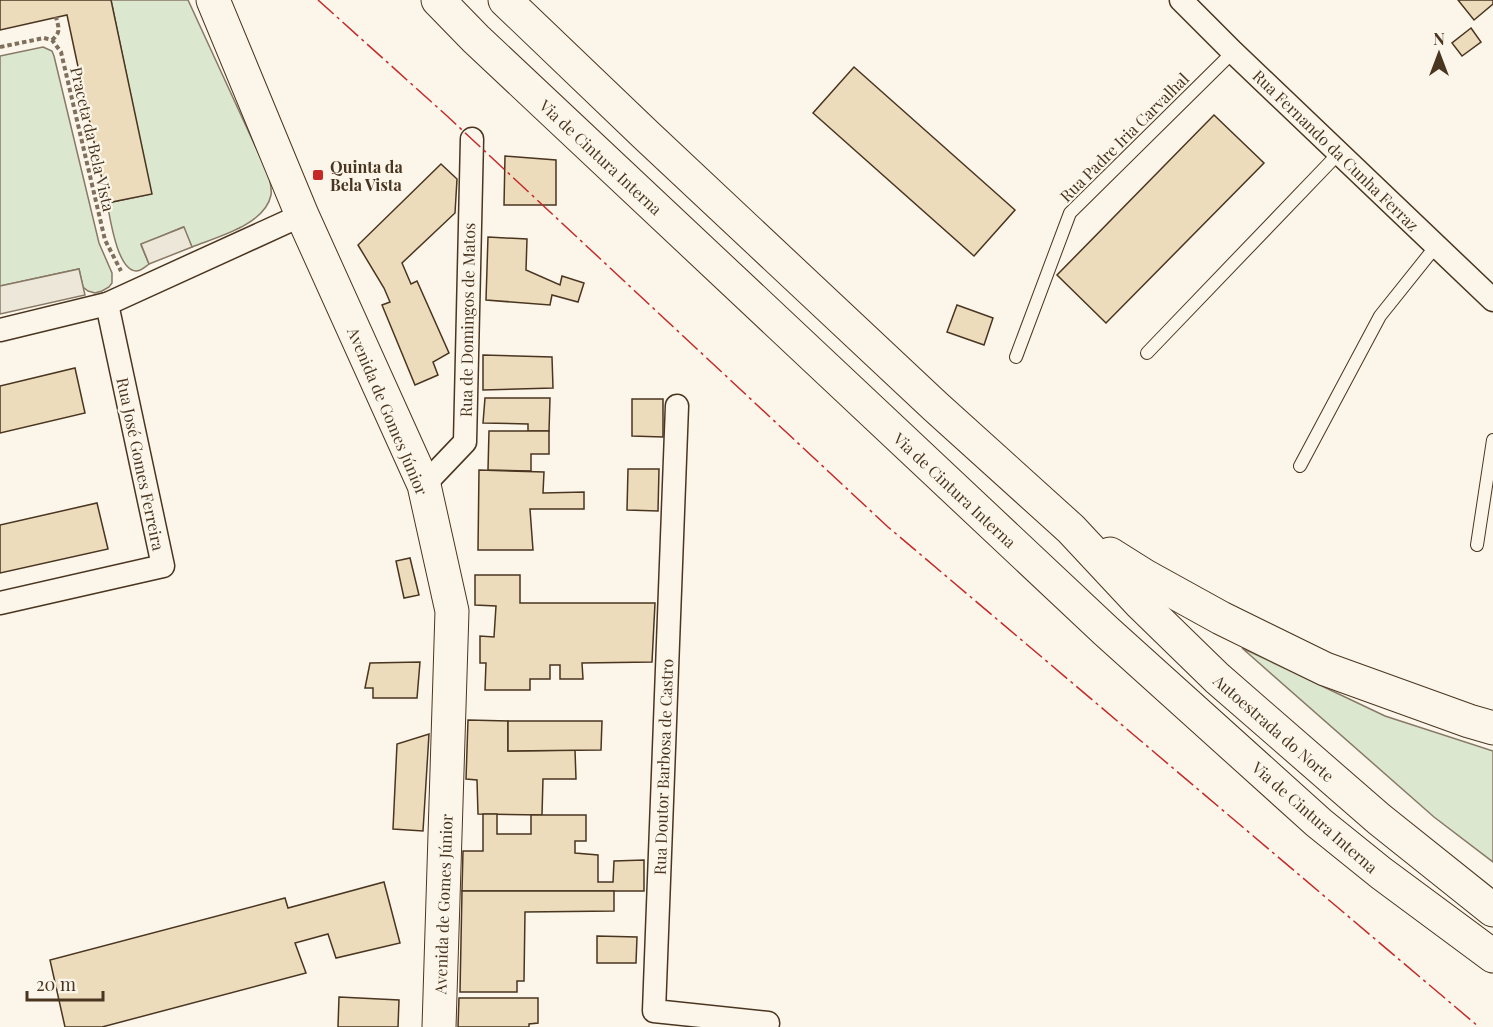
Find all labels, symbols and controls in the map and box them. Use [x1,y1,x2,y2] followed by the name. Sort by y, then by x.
[1409,24,1469,84] north arrow
[1433,28,1445,49] text: N
[66,65,120,213] street label: Praceta da Bela Vista
[1248,65,1424,235] street label: Rua Fernando da Cunha Ferraz
[1055,68,1193,206] street label: Rua Padre Iria Carvalhal
[535,94,667,219] street label: Via de Cintura Interna
[330,156,403,195] place label: Quinta da Bela Vista
[311,168,325,182] marker: Quinta da Bela Vista
[455,223,479,417] street label: Rua de Domingos de Matos
[343,323,433,498] street label: Avenida de Gomes Júnior
[112,376,170,552] street label: Rua José Gomes Ferreira
[889,427,1021,552] street label: Via de Cintura Interna
[649,658,677,876] street label: Rua Doutor Barbosa de Castro
[1209,669,1339,786] street label: Autoestrada do Norte
[1247,756,1382,877] street label: Via de Cintura Interna
[429,813,457,996] street label: Avenida de Gomes Júnior
[27,964,104,1002] scale bar
[36,972,76,996] text: 20 m

